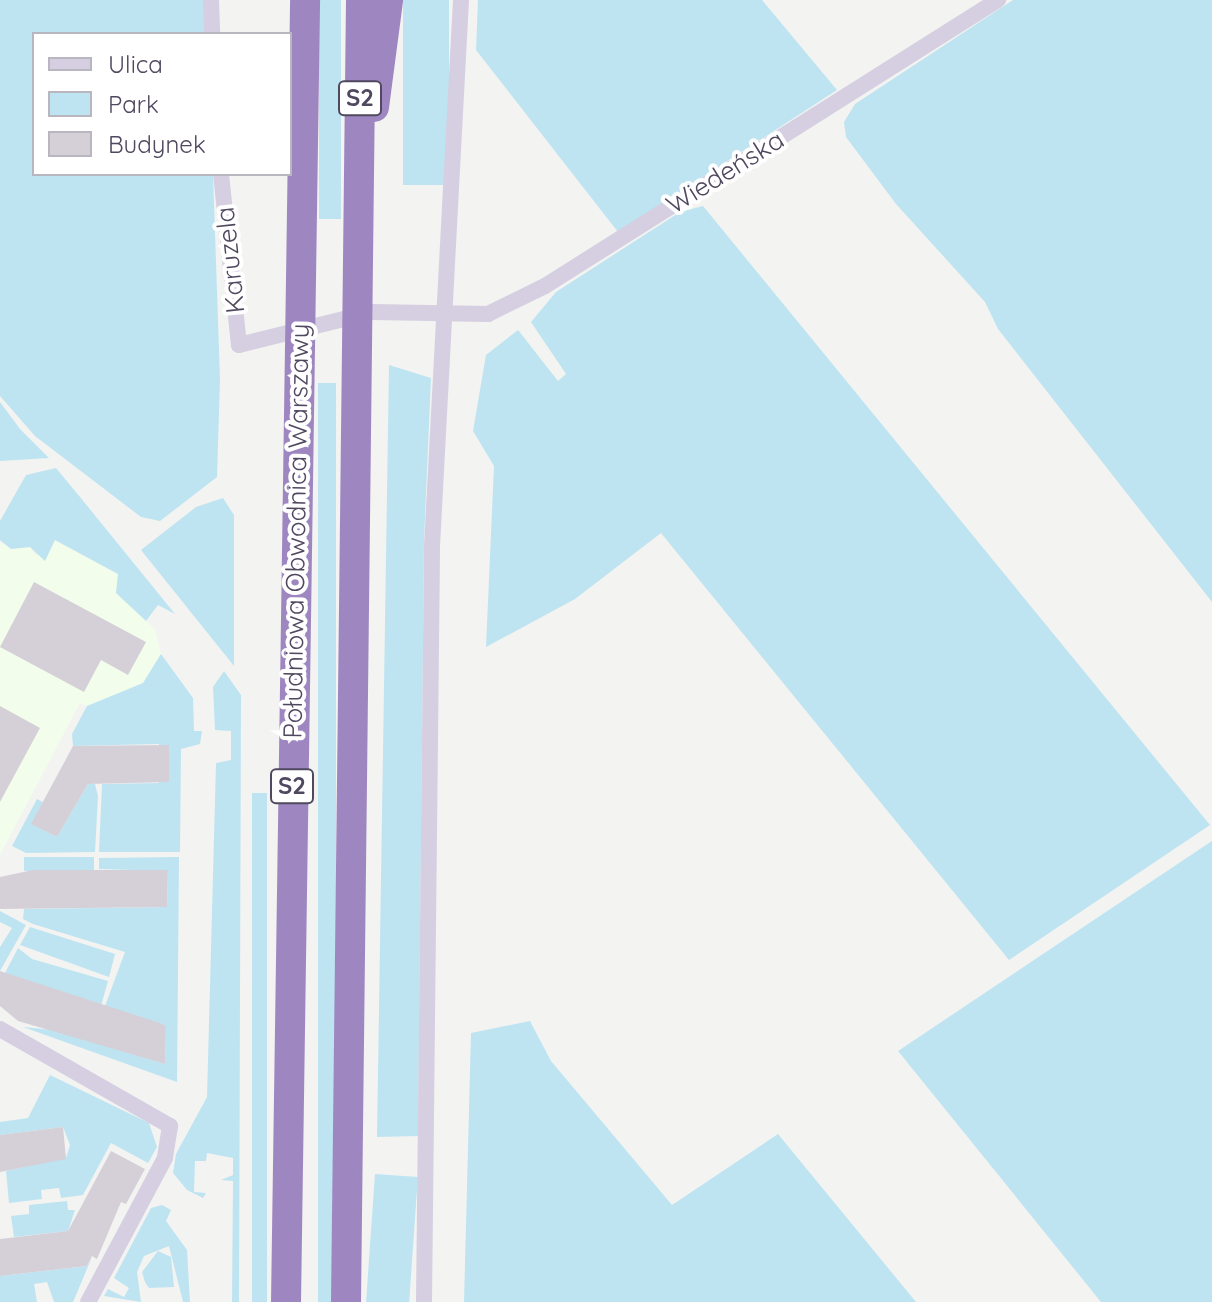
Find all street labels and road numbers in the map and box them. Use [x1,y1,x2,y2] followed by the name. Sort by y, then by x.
[338,78,382,118] road number: S2
[661,124,789,220] street label: Wiedeńska
[209,205,251,315] street label: Karuzela
[277,323,315,739] street label: Południowa Obwodnica Warszawy
[270,766,314,806] road number: S2

